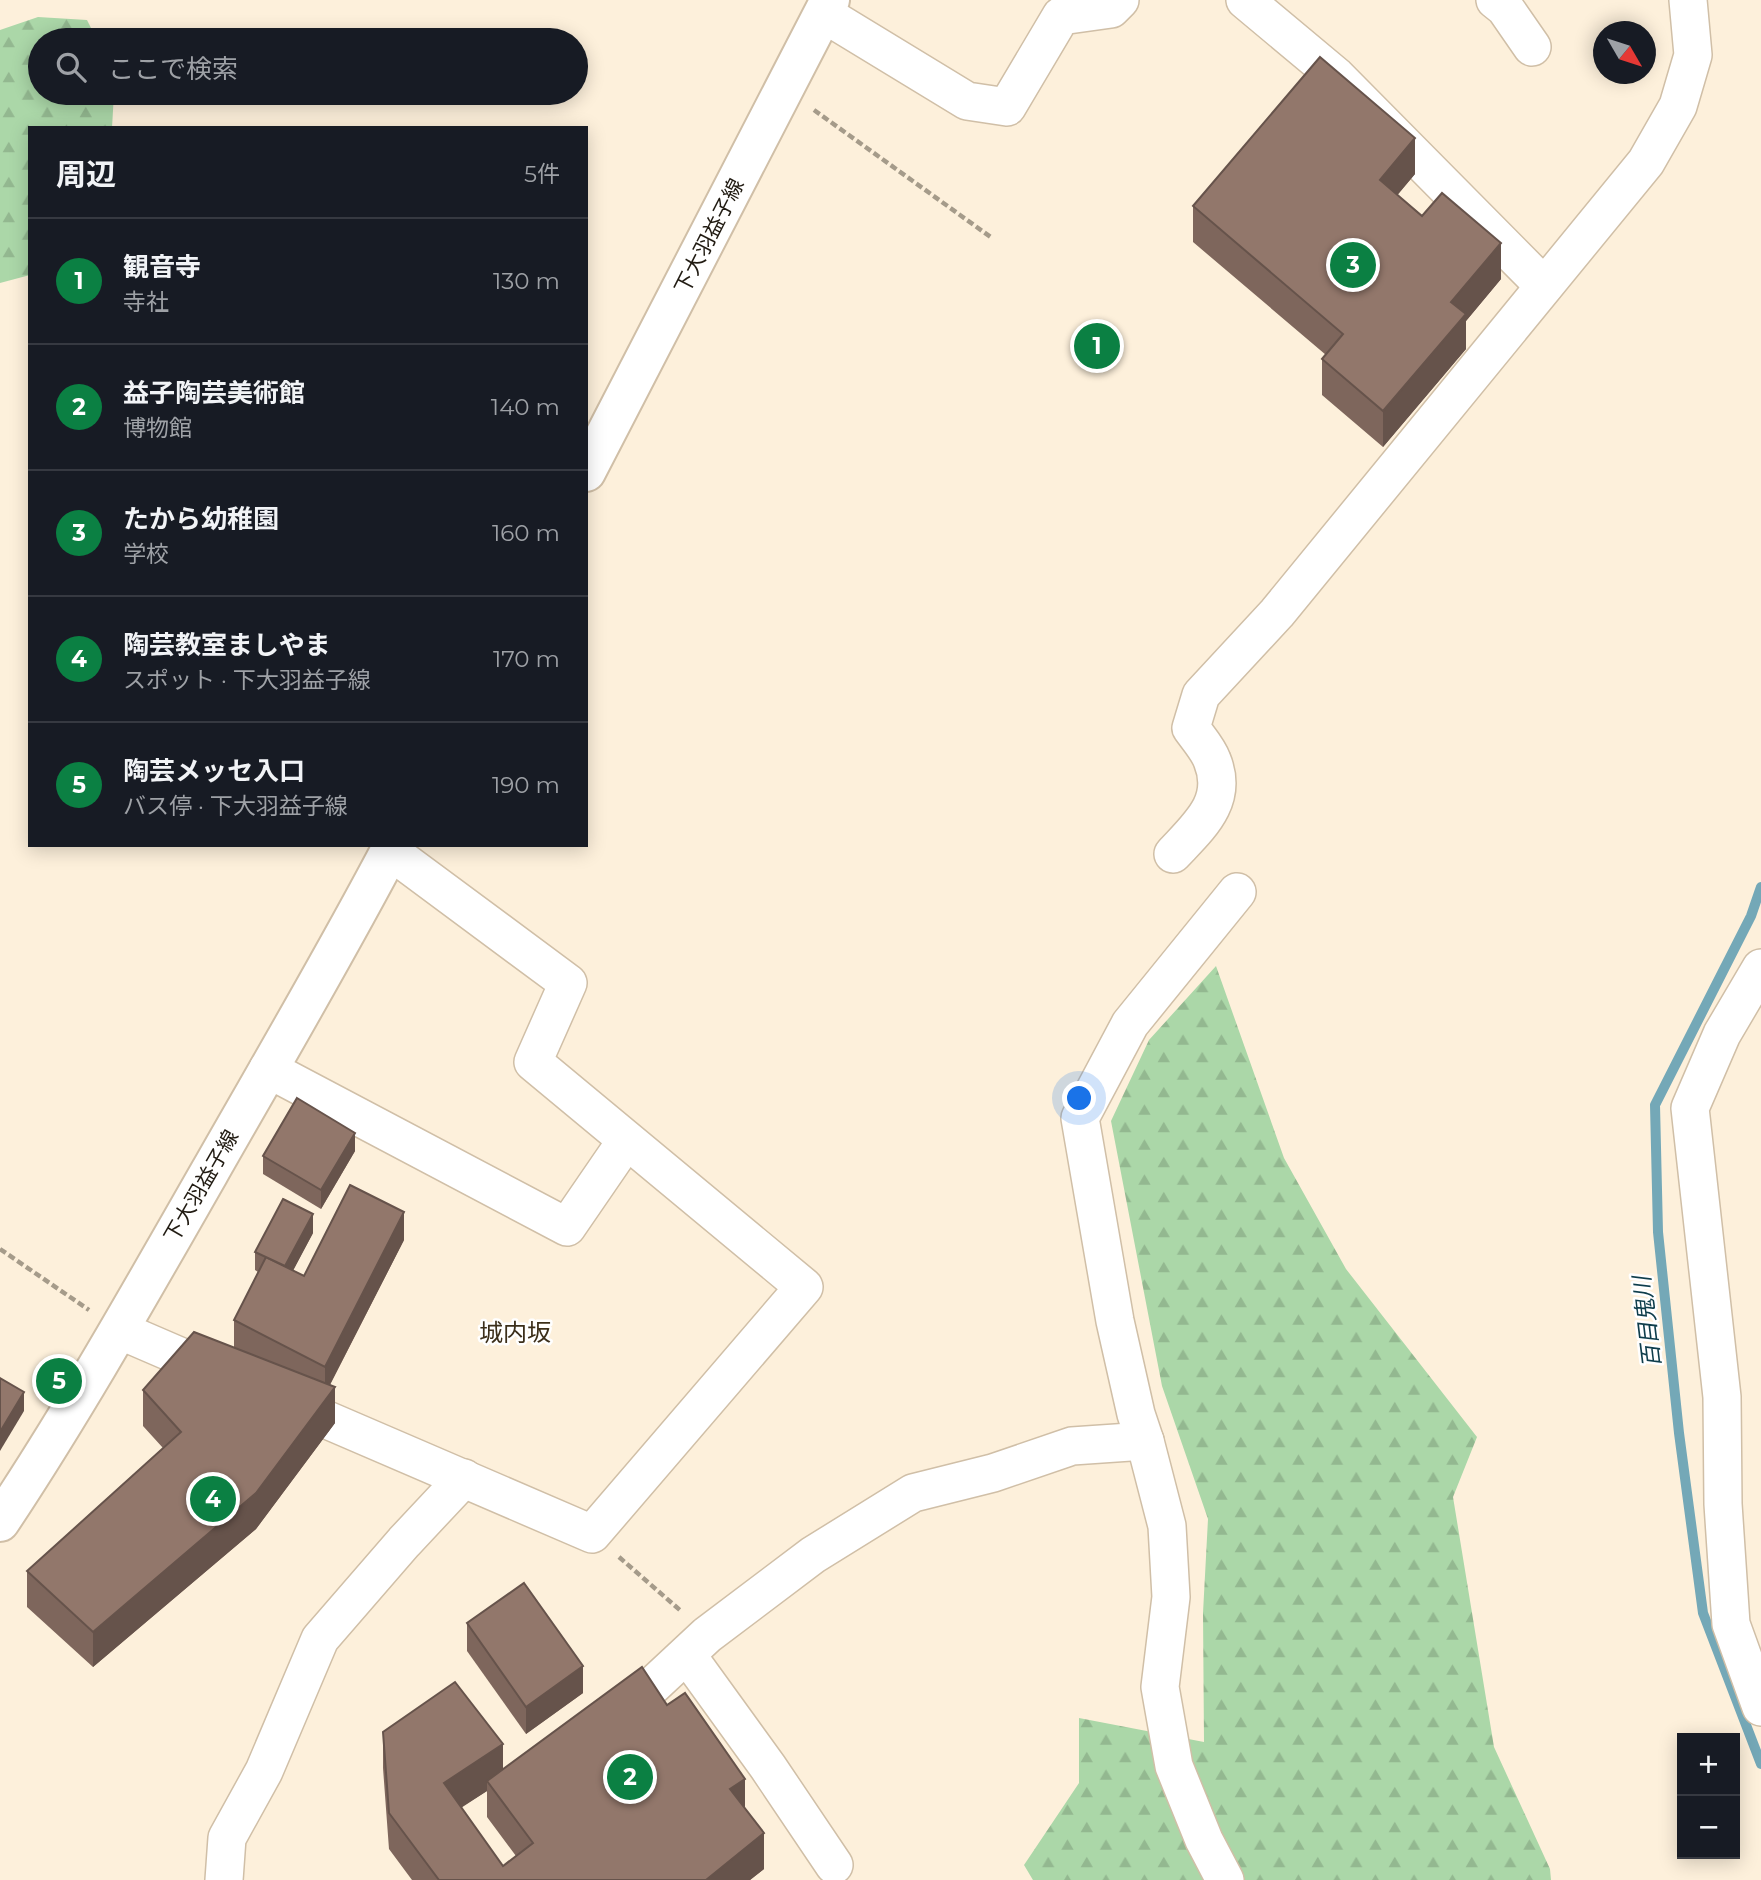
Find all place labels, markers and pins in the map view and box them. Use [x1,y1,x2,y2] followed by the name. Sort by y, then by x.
[1330,239,1376,291] pin: 3
[1074,320,1120,372] pin: 1
[36,1355,82,1407] pin: 5
[190,1473,236,1525] pin: 4
[607,1751,653,1803] pin: 2

